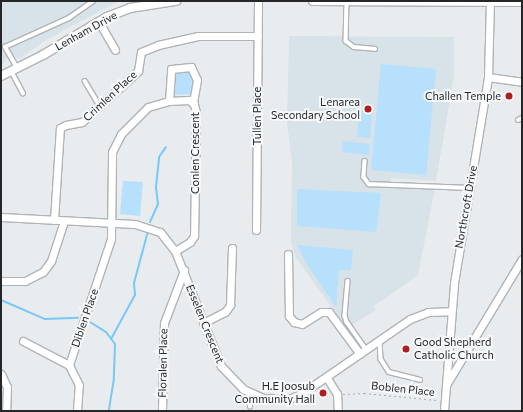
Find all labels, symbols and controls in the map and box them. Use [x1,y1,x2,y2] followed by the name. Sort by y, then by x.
[53,9,119,53] street label: Lenham Drive
[81,68,139,124] street label: Crimlen Place
[250,87,264,145] street label: Tullen Place
[425,89,501,103] place label: Challen Temple
[504,91,514,101] marker: Challen Temple
[271,96,360,122] place label: Lenarea Secondary School
[363,104,373,114] marker: Lenarea Secondary School
[188,112,202,194] street label: Conlen Crescent
[452,165,480,249] street label: Northcroft Drive
[183,283,227,365] street label: Esselen Crescent
[69,287,101,349] street label: Diblen Place
[156,328,170,398] street label: Floralen Place
[414,336,494,362] place label: Good Shepherd Catholic Church
[401,344,411,354] marker: Good Shepherd Catholic Church
[371,379,435,399] street label: Boblen Place
[235,380,315,406] place label: H.E Joosub Community Hall
[318,388,328,398] marker: H.E Joosub Community Hall

